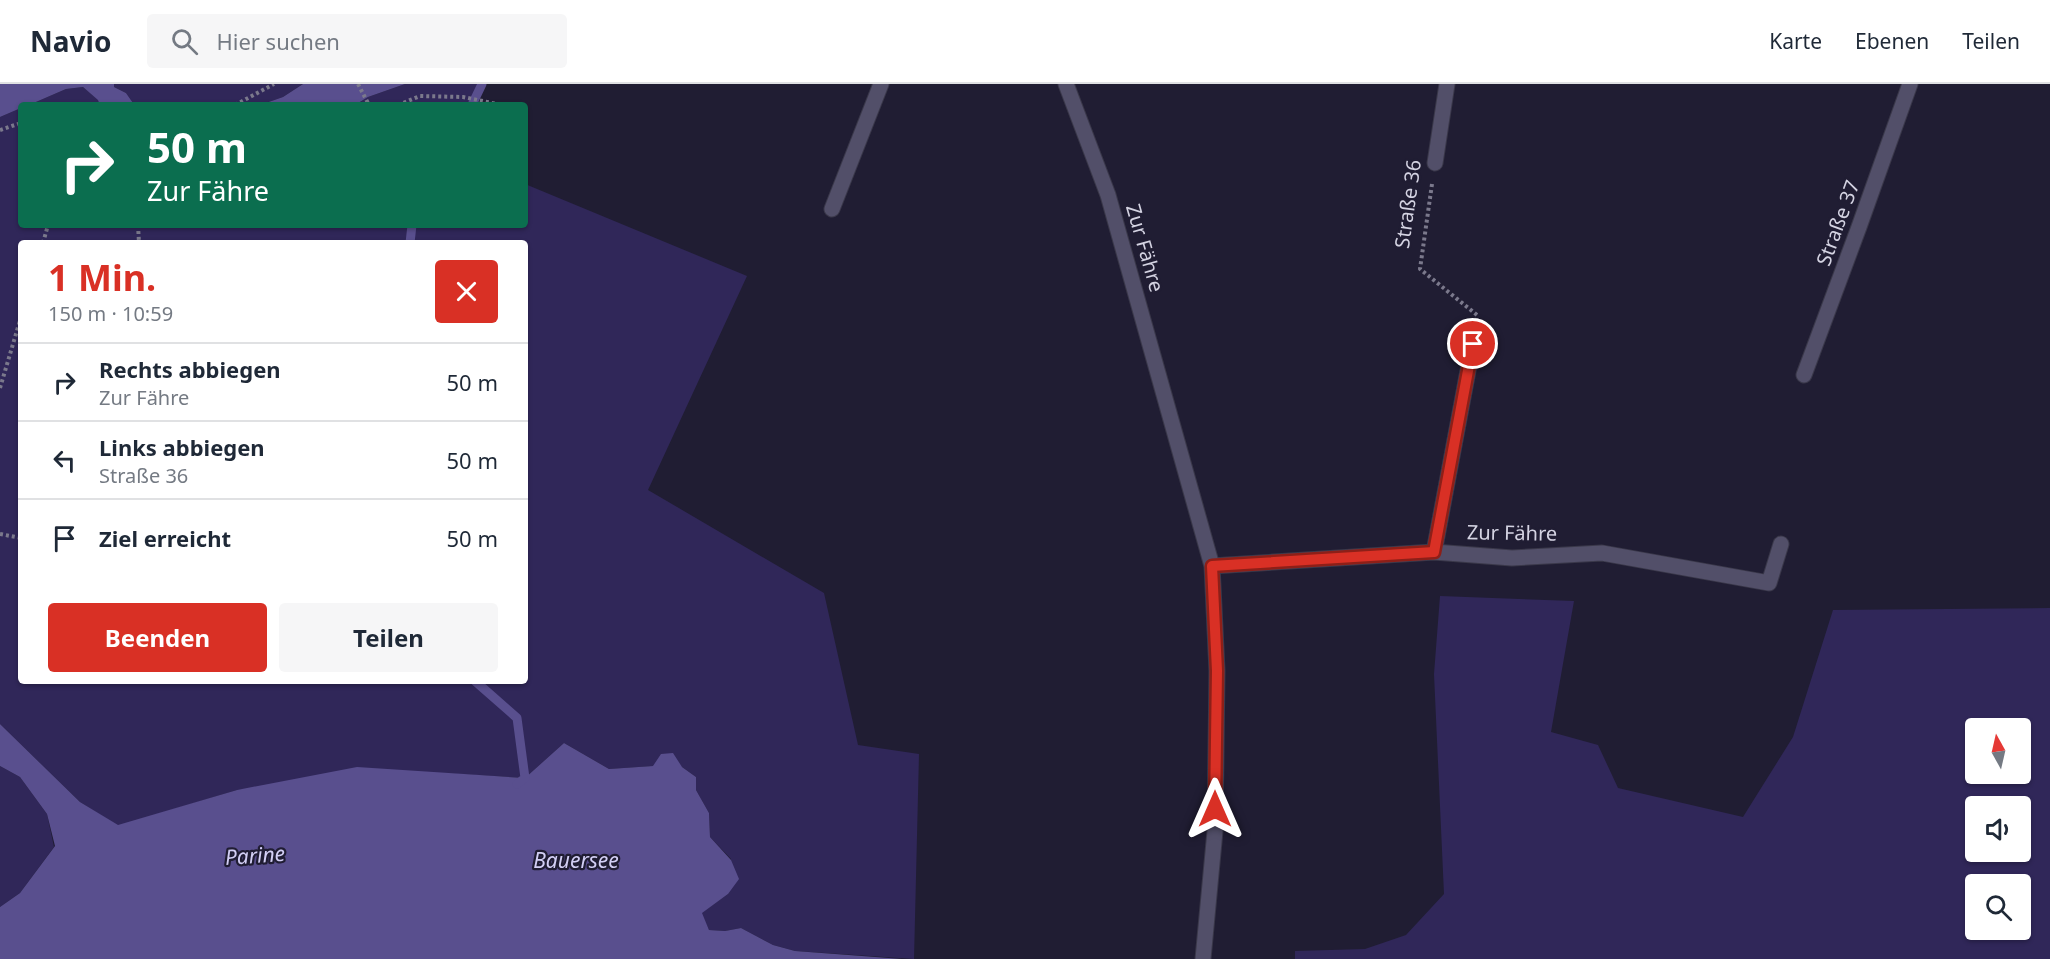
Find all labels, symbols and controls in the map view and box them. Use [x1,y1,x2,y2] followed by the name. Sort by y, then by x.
[147,14,567,68] search box
[30,22,111,60] text: Navio
[168,25,201,58] icon: search
[216,26,340,56] text: Hier suchen
[1769,27,1822,55] text: Karte
[1855,27,1929,55] text: Ebenen
[1962,27,2020,55] text: Teilen
[147,118,247,175] text: 50 m
[48,126,126,204] icon: right
[1388,158,1427,250] street label: Straße 36
[147,172,269,209] text: Zur Fähre
[1810,176,1865,269] street label: Straße 37
[1120,201,1171,295] street label: Zur Fähre
[48,253,156,302] text: 1 Min.
[435,260,498,323] button: close
[48,300,173,327] text: 150 m · 10:59
[1447,318,1498,369] pin
[1456,327,1489,360] icon: arrive
[99,354,281,384] text: Rechts abbiegen
[48,366,81,399] icon: right
[447,367,498,397] text: 50 m
[99,384,189,411] text: Zur Fähre
[99,432,265,462] text: Links abbiegen
[48,444,81,477] icon: left
[447,445,498,475] text: 50 m
[99,462,188,489] text: Straße 36
[1467,518,1557,547] street label: Zur Fähre
[48,522,81,555] icon: arrive
[99,523,231,553] text: Ziel erreicht
[447,523,498,553] text: 50 m
[48,603,267,672] button: Beenden
[279,603,498,672] button: Teilen
[1965,718,2031,784] north arrow
[1965,718,2031,940] map controls
[1183,777,1247,841] position arrow
[1965,796,2031,862] button: sound
[224,839,286,871] water label: Parine
[533,846,619,874] water label: Bauersee
[1965,874,2031,940] button: search

